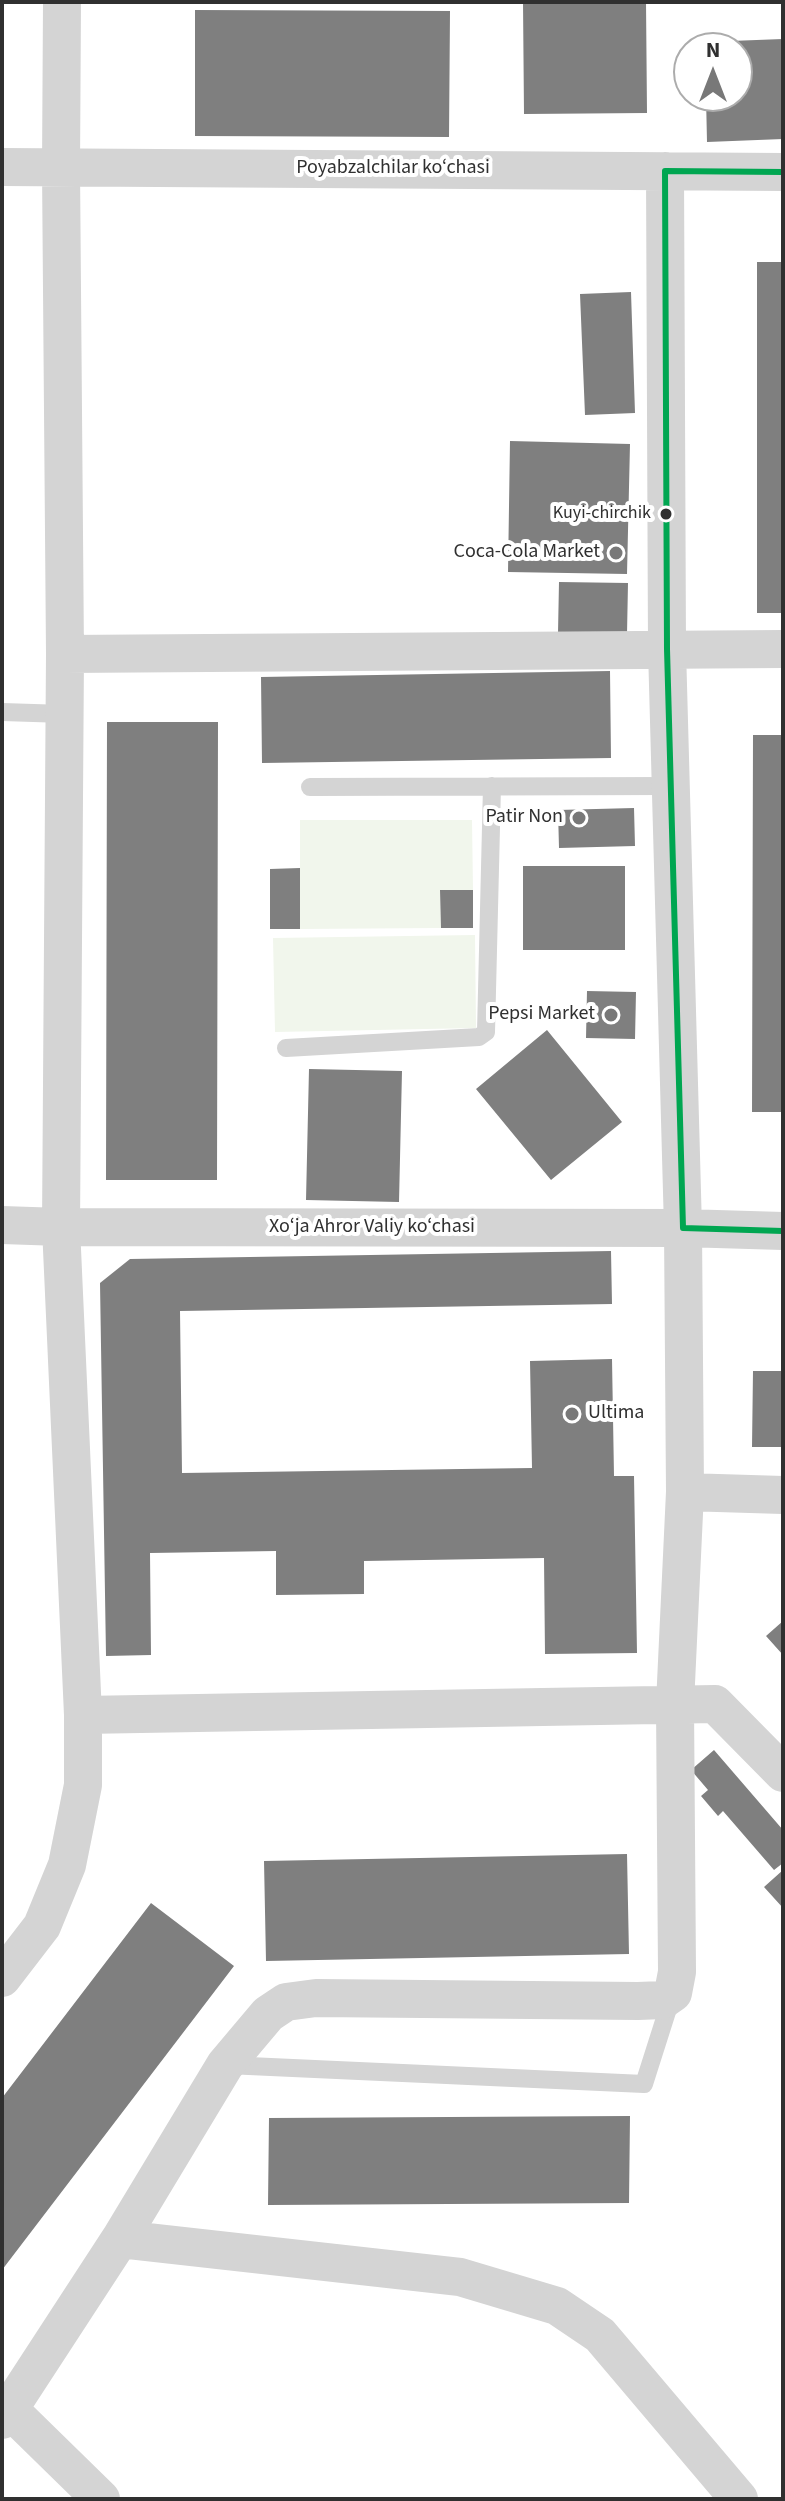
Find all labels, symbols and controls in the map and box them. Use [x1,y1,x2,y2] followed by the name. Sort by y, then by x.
[673,32,753,112] north arrow
[706,34,720,66] text: N
[296,157,490,181] street label: Poyabzalchilar ko‘chasi
[553,503,651,525] place label: Kuyi-chirchik
[658,506,674,522] marker: Kuyi-chirchik
[454,541,600,565] place label: Coca-Cola Market
[607,544,625,562] marker: Coca-Cola Market
[485,806,563,830] place label: Patir Non
[570,809,588,827] marker: Patir Non
[488,1003,595,1027] place label: Pepsi Market
[602,1006,620,1024] marker: Pepsi Market
[269,1216,475,1240] street label: Xo‘ja Ahror Valiy ko‘chasi
[588,1402,644,1426] place label: Ultima
[563,1405,581,1423] marker: Ultima

